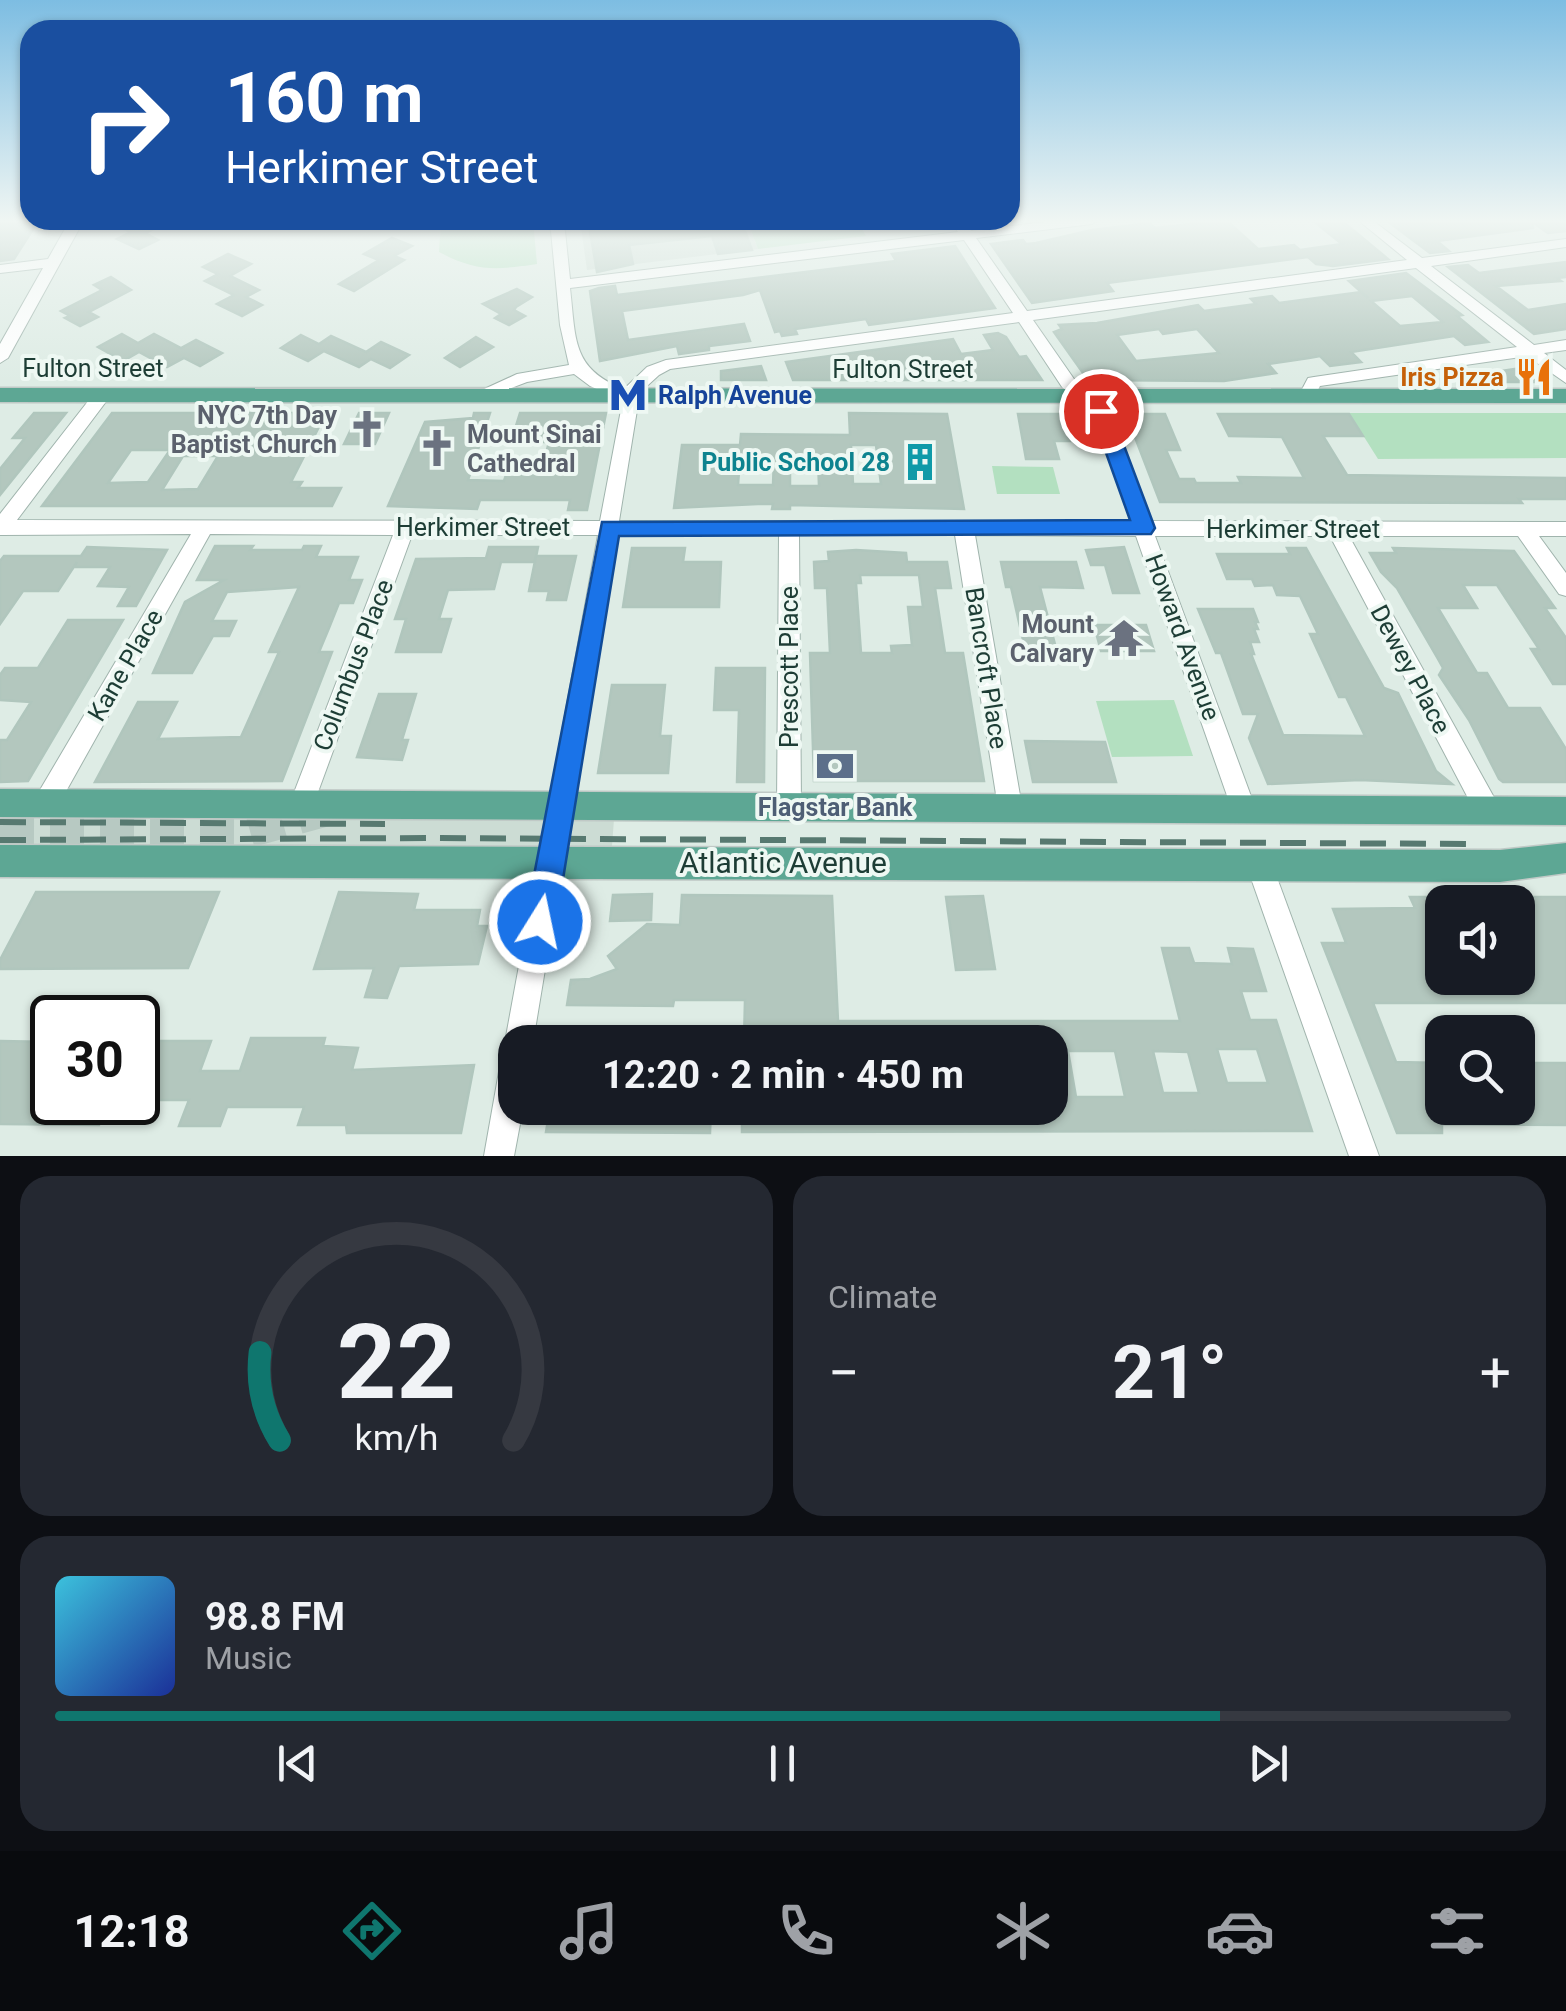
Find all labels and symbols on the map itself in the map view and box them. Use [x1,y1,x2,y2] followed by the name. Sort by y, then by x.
[22,354,164,383] street label: Fulton Street
[832,355,974,384] street label: Fulton Street
[1513,356,1555,398] restaurant icon: Iris Pizza
[1400,363,1504,392] place label: Iris Pizza
[1059,369,1144,454] pin
[607,374,649,416] metro station icon: Ralph Avenue
[658,381,812,410] place label: Ralph Avenue
[171,401,337,459] place label: NYC 7th Day Baptist Church
[346,408,388,450] church icon: NYC 7th Day Baptist Church
[467,420,602,478] place label: Mount Sinai Cathedral
[416,427,458,469] church icon: Mount Sinai Cathedral
[899,441,941,483] building icon: Public School 28
[701,448,890,477] place label: Public School 28
[396,513,570,542] street label: Herkimer Street
[1206,515,1380,544] street label: Herkimer Street
[1139,550,1226,724] street label: Howard Avenue
[307,575,399,755] street label: Columbus Place
[959,585,1014,751] street label: Bancroft Place
[775,586,804,748] street label: Prescott Place
[1365,600,1457,738] street label: Dewey Place
[82,604,169,726] street label: Kane Place
[1010,610,1094,668] place label: Mount Calvary
[1103,617,1145,659] temple icon: Mount Calvary
[814,745,856,787] bank icon: Flagstar Bank
[758,793,913,822] place label: Flagstar Bank
[679,845,887,880] street label: Atlantic Avenue
[488,870,592,974] position arrow
[30,995,160,1125] speed limit sign: 30

